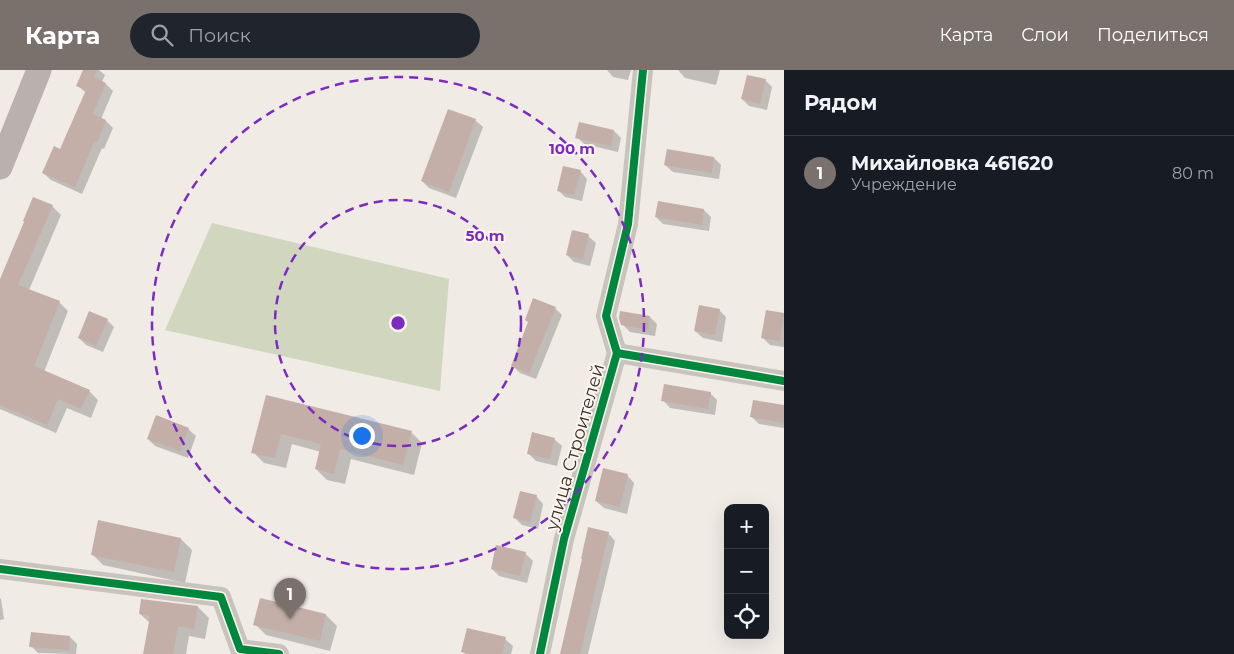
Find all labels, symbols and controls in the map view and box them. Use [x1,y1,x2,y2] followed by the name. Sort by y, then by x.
[130,13,480,58] search box
[25,21,100,50] text: Карта
[148,21,176,49] icon: search
[188,24,251,47] text: Поиск
[939,24,993,46] text: Карта
[1021,24,1069,46] text: Слои
[1097,24,1209,46] text: Поделиться
[804,90,877,115] text: Рядом
[549,139,595,158] text: 100 m
[851,152,1053,175] text: Михайловка 461620
[817,164,823,183] text: 1
[1172,164,1214,183] text: 80 m
[851,175,957,194] text: Учреждение
[465,226,505,245] text: 50 m
[389,314,407,332] centre of rings
[540,361,609,534] street label: улица Строителей
[349,423,375,449] your location
[724,504,769,639] map controls
[724,504,769,549] button: +
[724,549,769,594] button: −
[274,578,306,619] pin: 1
[724,594,769,639] button: locate

